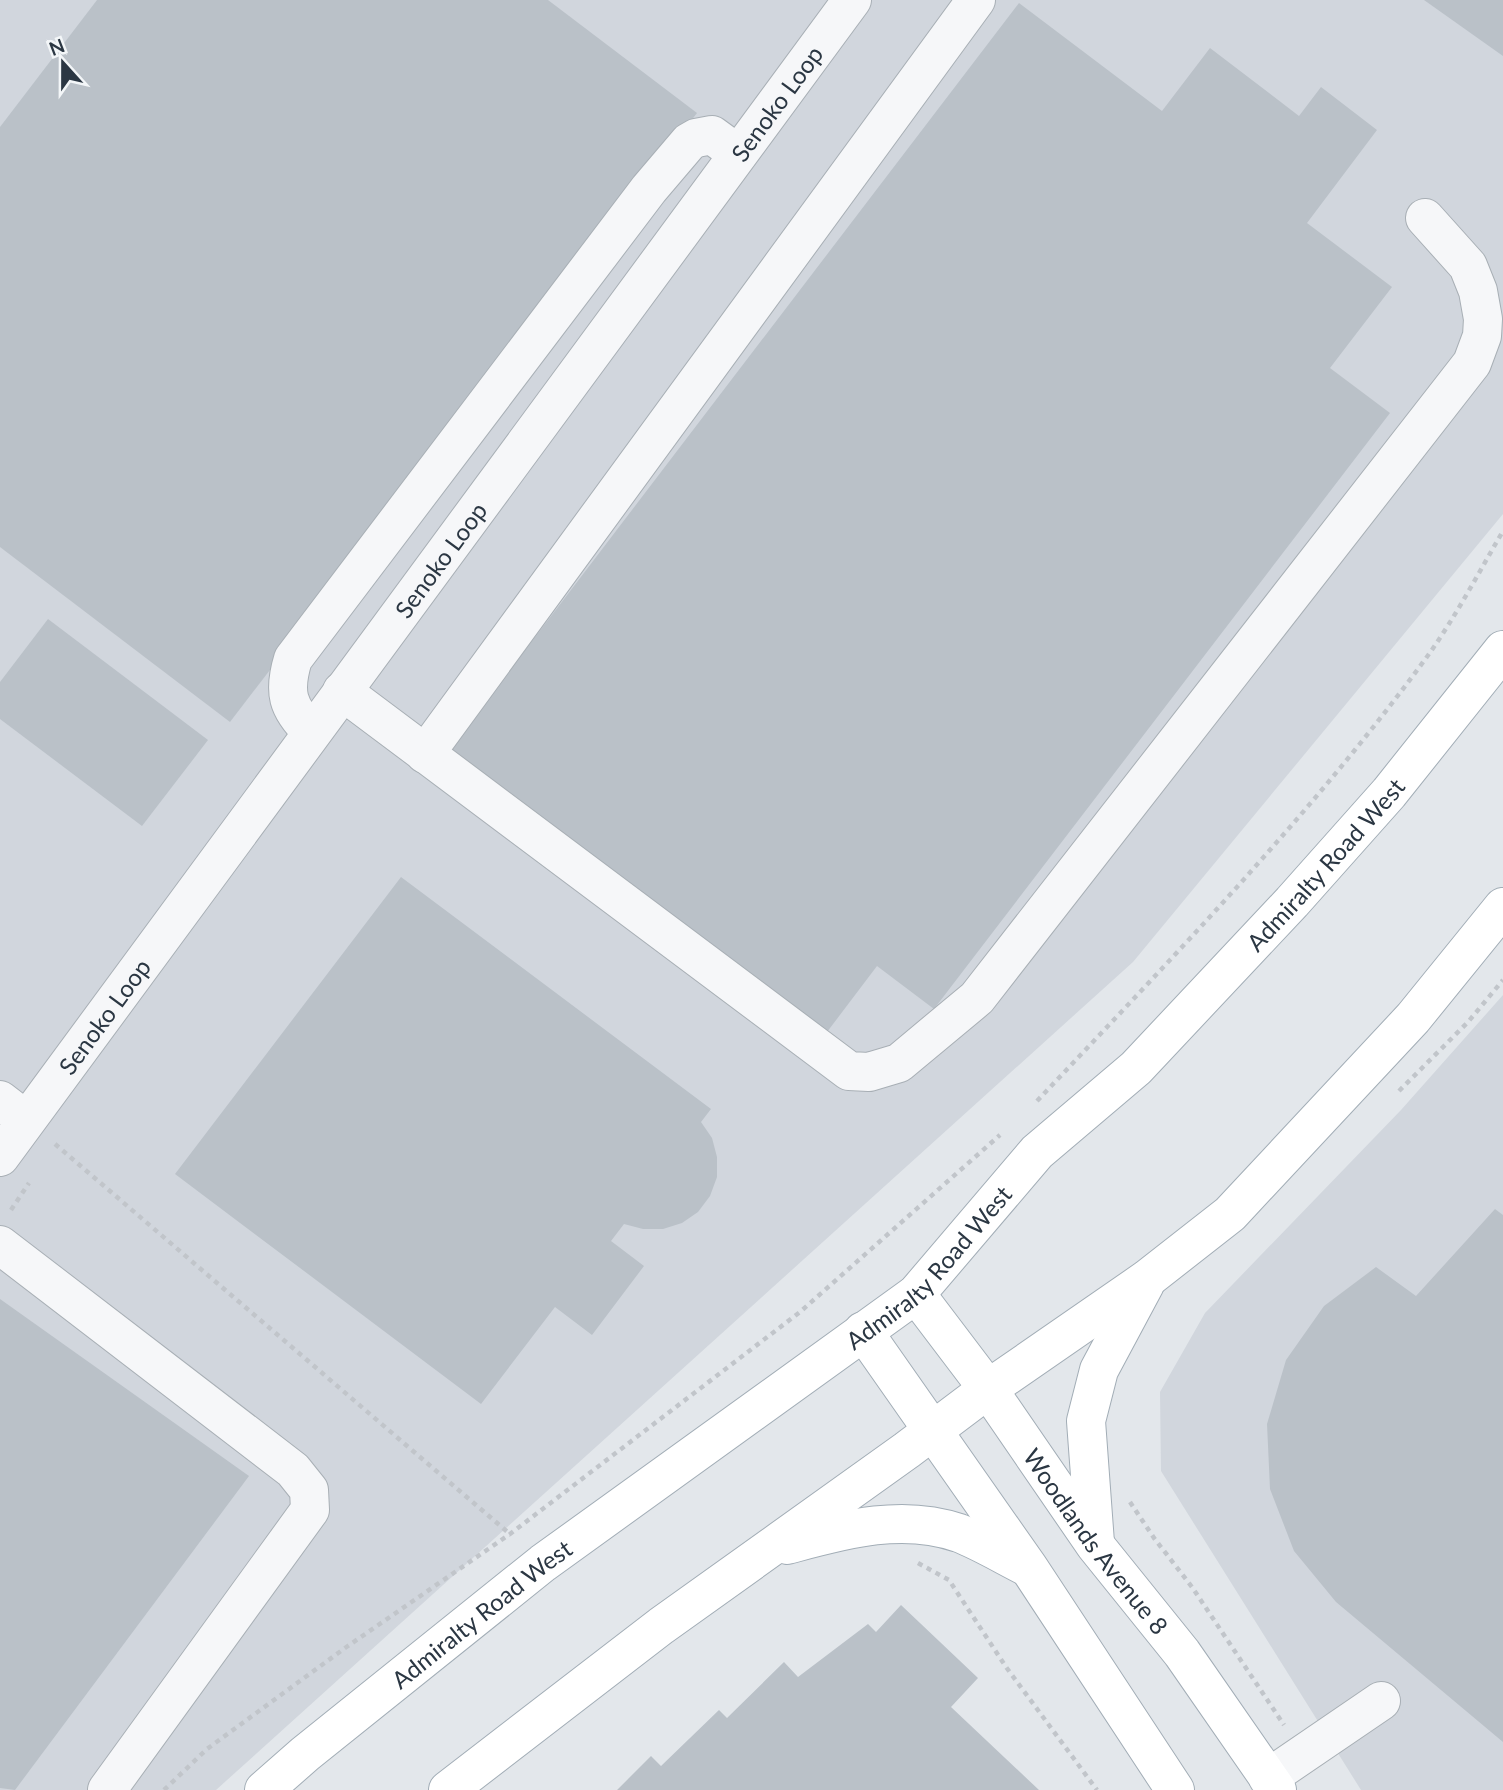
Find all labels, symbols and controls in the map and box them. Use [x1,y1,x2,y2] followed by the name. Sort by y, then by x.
[28,28,98,98] north arrow
[46,33,68,60] text: N
[724,40,828,166] street label: Senoko Loop
[388,496,492,623] street label: Senoko Loop
[1240,772,1410,956] street label: Admiralty Road West
[52,953,156,1079] street label: Senoko Loop
[840,1179,1017,1355] street label: Admiralty Road West
[1018,1442,1175,1639] street label: Woodlands Avenue 8
[385,1533,577,1694] street label: Admiralty Road West

